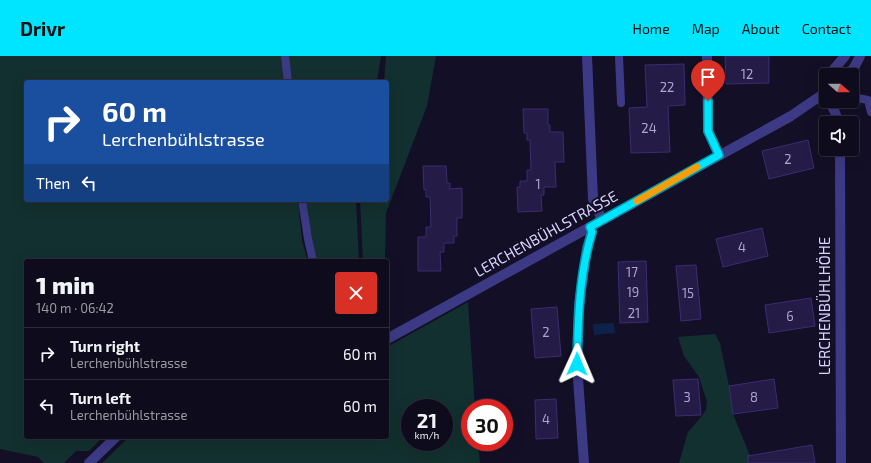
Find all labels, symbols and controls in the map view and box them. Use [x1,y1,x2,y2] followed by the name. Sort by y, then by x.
[20,17,65,40] text: Drivr
[633,20,670,37] text: Home
[692,20,720,37] text: Map
[742,20,780,37] text: About
[802,20,851,37] text: Contact
[691,60,725,101] pin
[697,66,719,88] icon: arrive
[741,66,753,82] house number: 12
[819,68,859,108] north arrow
[819,68,859,156] map controls
[660,79,674,95] house number: 22
[102,94,167,128] text: 60 m
[36,96,88,148] icon: right
[819,116,859,156] button: sound
[641,120,657,136] house number: 24
[102,128,265,150] text: Lerchenbühlstrasse
[784,151,792,167] house number: 2
[78,172,100,194] icon: left
[36,174,70,192] text: Then
[535,176,541,192] house number: 1
[471,186,620,280] street label: LERCHENBÜHLSTRASSE
[815,237,833,375] street label: LERCHENBÜHLHÖHE
[738,239,746,255] house number: 4
[626,264,638,280] house number: 17
[36,270,95,299] text: 1 min
[335,272,377,314] button: close
[627,284,639,300] house number: 19
[682,285,694,301] house number: 15
[36,300,114,316] text: 140 m · 06:42
[628,305,640,321] house number: 21
[786,308,794,324] house number: 6
[542,324,550,340] house number: 2
[70,337,140,355] text: Turn right
[36,343,58,365] icon: right
[556,343,598,385] position arrow
[343,345,377,363] text: 60 m
[70,355,187,371] text: Lerchenbühlstrasse
[70,389,131,407] text: Turn left
[683,389,691,405] house number: 3
[750,389,758,405] house number: 8
[36,395,58,417] icon: left
[343,397,377,415] text: 60 m
[461,399,513,451] speed limit sign: 30
[70,407,187,423] text: Lerchenbühlstrasse
[417,408,437,432] text: 21
[542,411,550,427] house number: 4
[415,429,439,441] text: km/h

